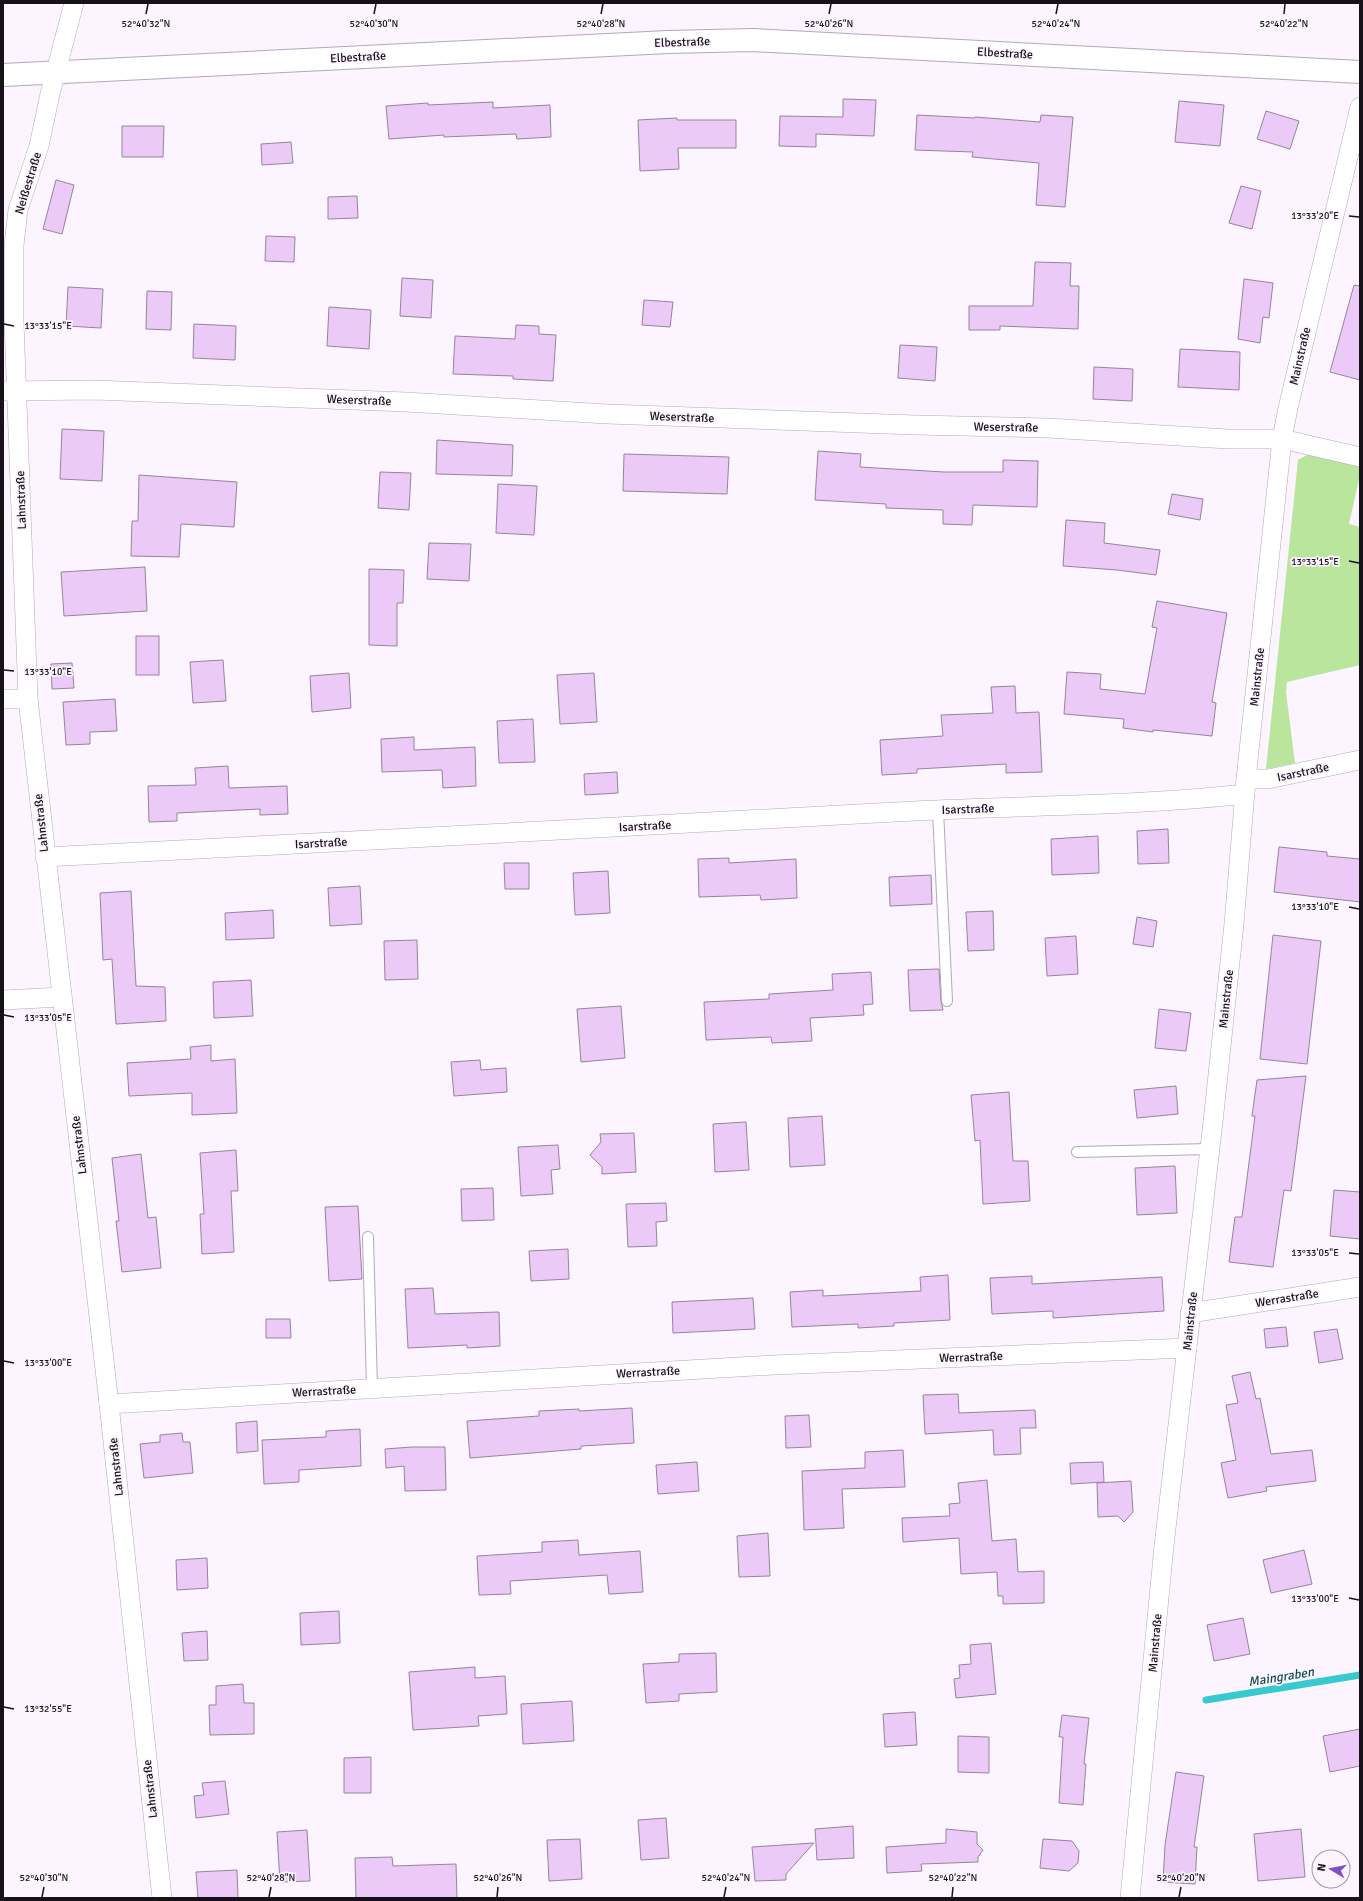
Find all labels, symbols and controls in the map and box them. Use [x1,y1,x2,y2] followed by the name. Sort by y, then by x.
[122,18,170,30] text: 52°40'32"N
[350,18,398,30] text: 52°40'30"N
[577,18,625,30] text: 52°40'28"N
[805,18,853,30] text: 52°40'26"N
[1032,18,1080,30] text: 52°40'24"N
[1260,18,1308,30] text: 52°40'22"N
[654,34,710,51] street label: Elbestraße
[977,45,1033,62] street label: Elbestraße
[330,49,386,66] street label: Elbestraße
[12,150,45,216] street label: Neißestraße
[1291,210,1339,222] text: 13°33'20"E
[24,320,72,332] text: 13°33'15"E
[1287,326,1314,387] street label: Mainstraße
[326,392,392,409] street label: Weserstraße
[649,409,715,426] street label: Weserstraße
[973,419,1039,436] street label: Weserstraße
[13,470,30,530] street label: Lahnstraße
[1291,556,1339,568] text: 13°33'15"E
[1247,647,1268,707] street label: Mainstraße
[24,666,72,678] text: 13°33'10"E
[1276,760,1330,785] street label: Isarstraße
[31,793,52,853] street label: Lahnstraße
[941,801,995,818] street label: Isarstraße
[618,818,672,835] street label: Isarstraße
[294,835,348,852] street label: Isarstraße
[1291,901,1339,913] text: 13°33'10"E
[1216,969,1237,1029] street label: Mainstraße
[24,1012,72,1024] text: 13°33'05"E
[68,1115,91,1175] street label: Lahnstraße
[1291,1247,1339,1259] text: 13°33'05"E
[1254,1286,1320,1311] street label: Werrastraße
[1180,1291,1201,1351] street label: Mainstraße
[939,1349,1003,1366] street label: Werrastraße
[24,1357,72,1369] text: 13°33'00"E
[616,1363,680,1382] street label: Werrastraße
[292,1382,356,1401] street label: Werrastraße
[106,1437,127,1497] street label: Lahnstraße
[1291,1593,1339,1605] text: 13°33'00"E
[1145,1613,1166,1673] street label: Mainstraße
[1247,1664,1316,1690] water label: Maingraben
[24,1703,72,1715] text: 13°32'55"E
[140,1759,161,1819] street label: Lahnstraße
[1311,1849,1351,1889] north arrow
[1315,1862,1329,1872] text: N
[20,1872,68,1884] text: 52°40'30"N
[247,1872,295,1884] text: 52°40'28"N
[474,1872,522,1884] text: 52°40'26"N
[702,1872,750,1884] text: 52°40'24"N
[929,1872,977,1884] text: 52°40'22"N
[1157,1872,1205,1884] text: 52°40'20"N

